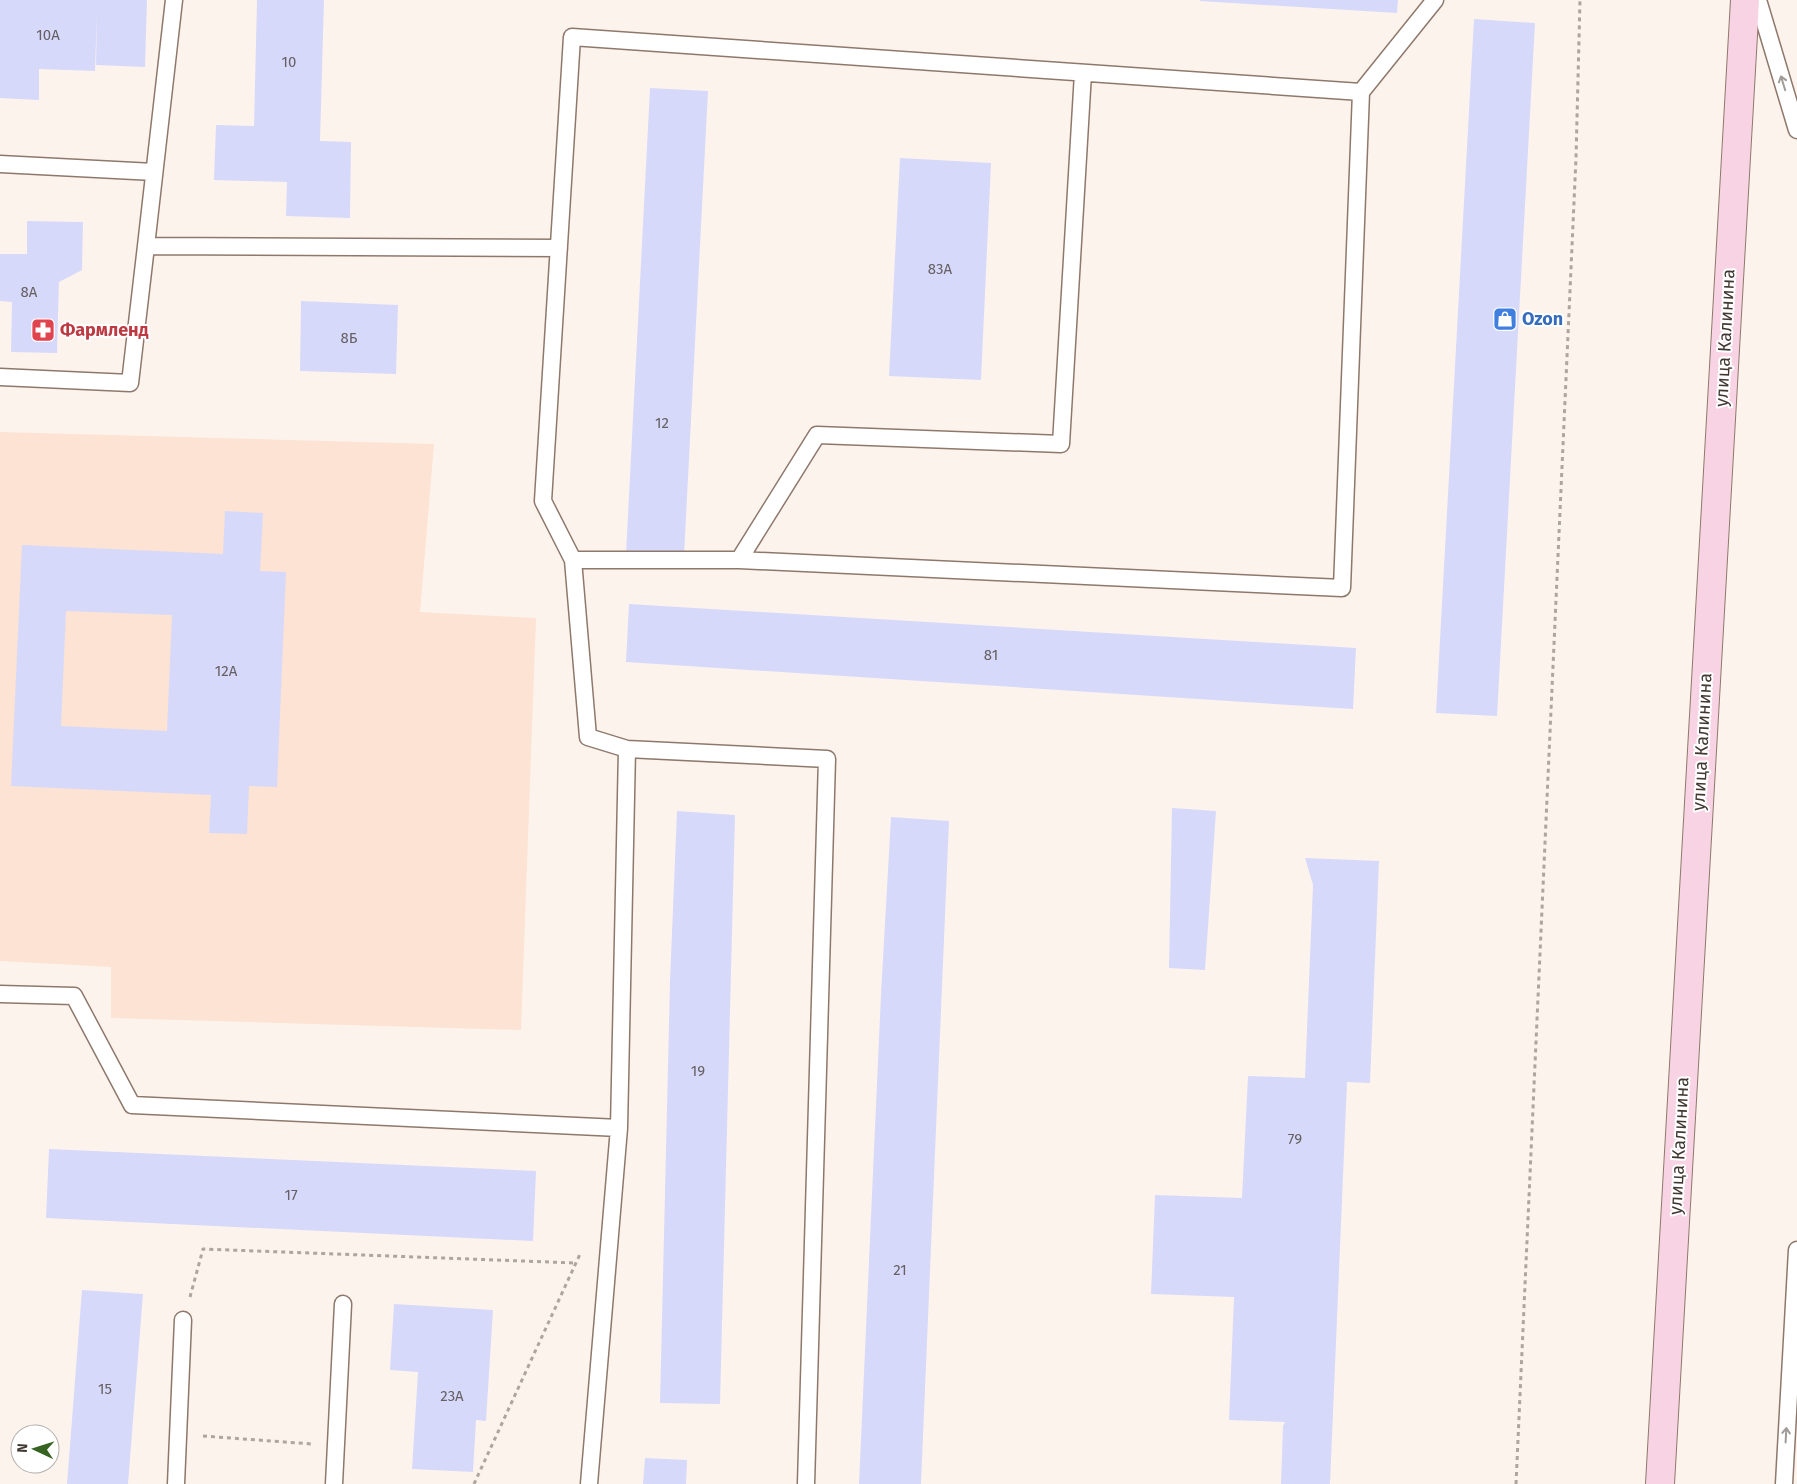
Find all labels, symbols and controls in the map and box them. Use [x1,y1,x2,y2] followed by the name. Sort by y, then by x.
[36,26,60,44] house number: 10А
[282,53,296,71] house number: 10
[1778,76,1788,92] one-way arrow
[928,260,953,278] house number: 83А
[1710,268,1740,408] street label: улица Калинина
[21,283,38,301] house number: 8А
[1492,306,1518,332] shop icon: Ozon
[1522,308,1563,330] place label: Ozon
[30,317,56,343] pharmacy icon: Фармленд
[60,319,149,341] place label: Фармленд
[341,329,358,347] house number: 8Б
[655,414,669,432] house number: 12
[984,646,998,664] house number: 81
[215,662,238,680] house number: 12А
[1687,672,1717,812] street label: улица Калинина
[691,1062,705,1080] house number: 19
[1664,1076,1694,1216] street label: улица Калинина
[1288,1130,1302,1148] house number: 79
[284,1186,298,1204] house number: 17
[893,1261,907,1279] house number: 21
[98,1380,112,1398] house number: 15
[440,1387,464,1405] house number: 23А
[10,1424,60,1474] north arrow
[1782,1428,1791,1444] one-way arrow
[14,1443,31,1453] text: N

